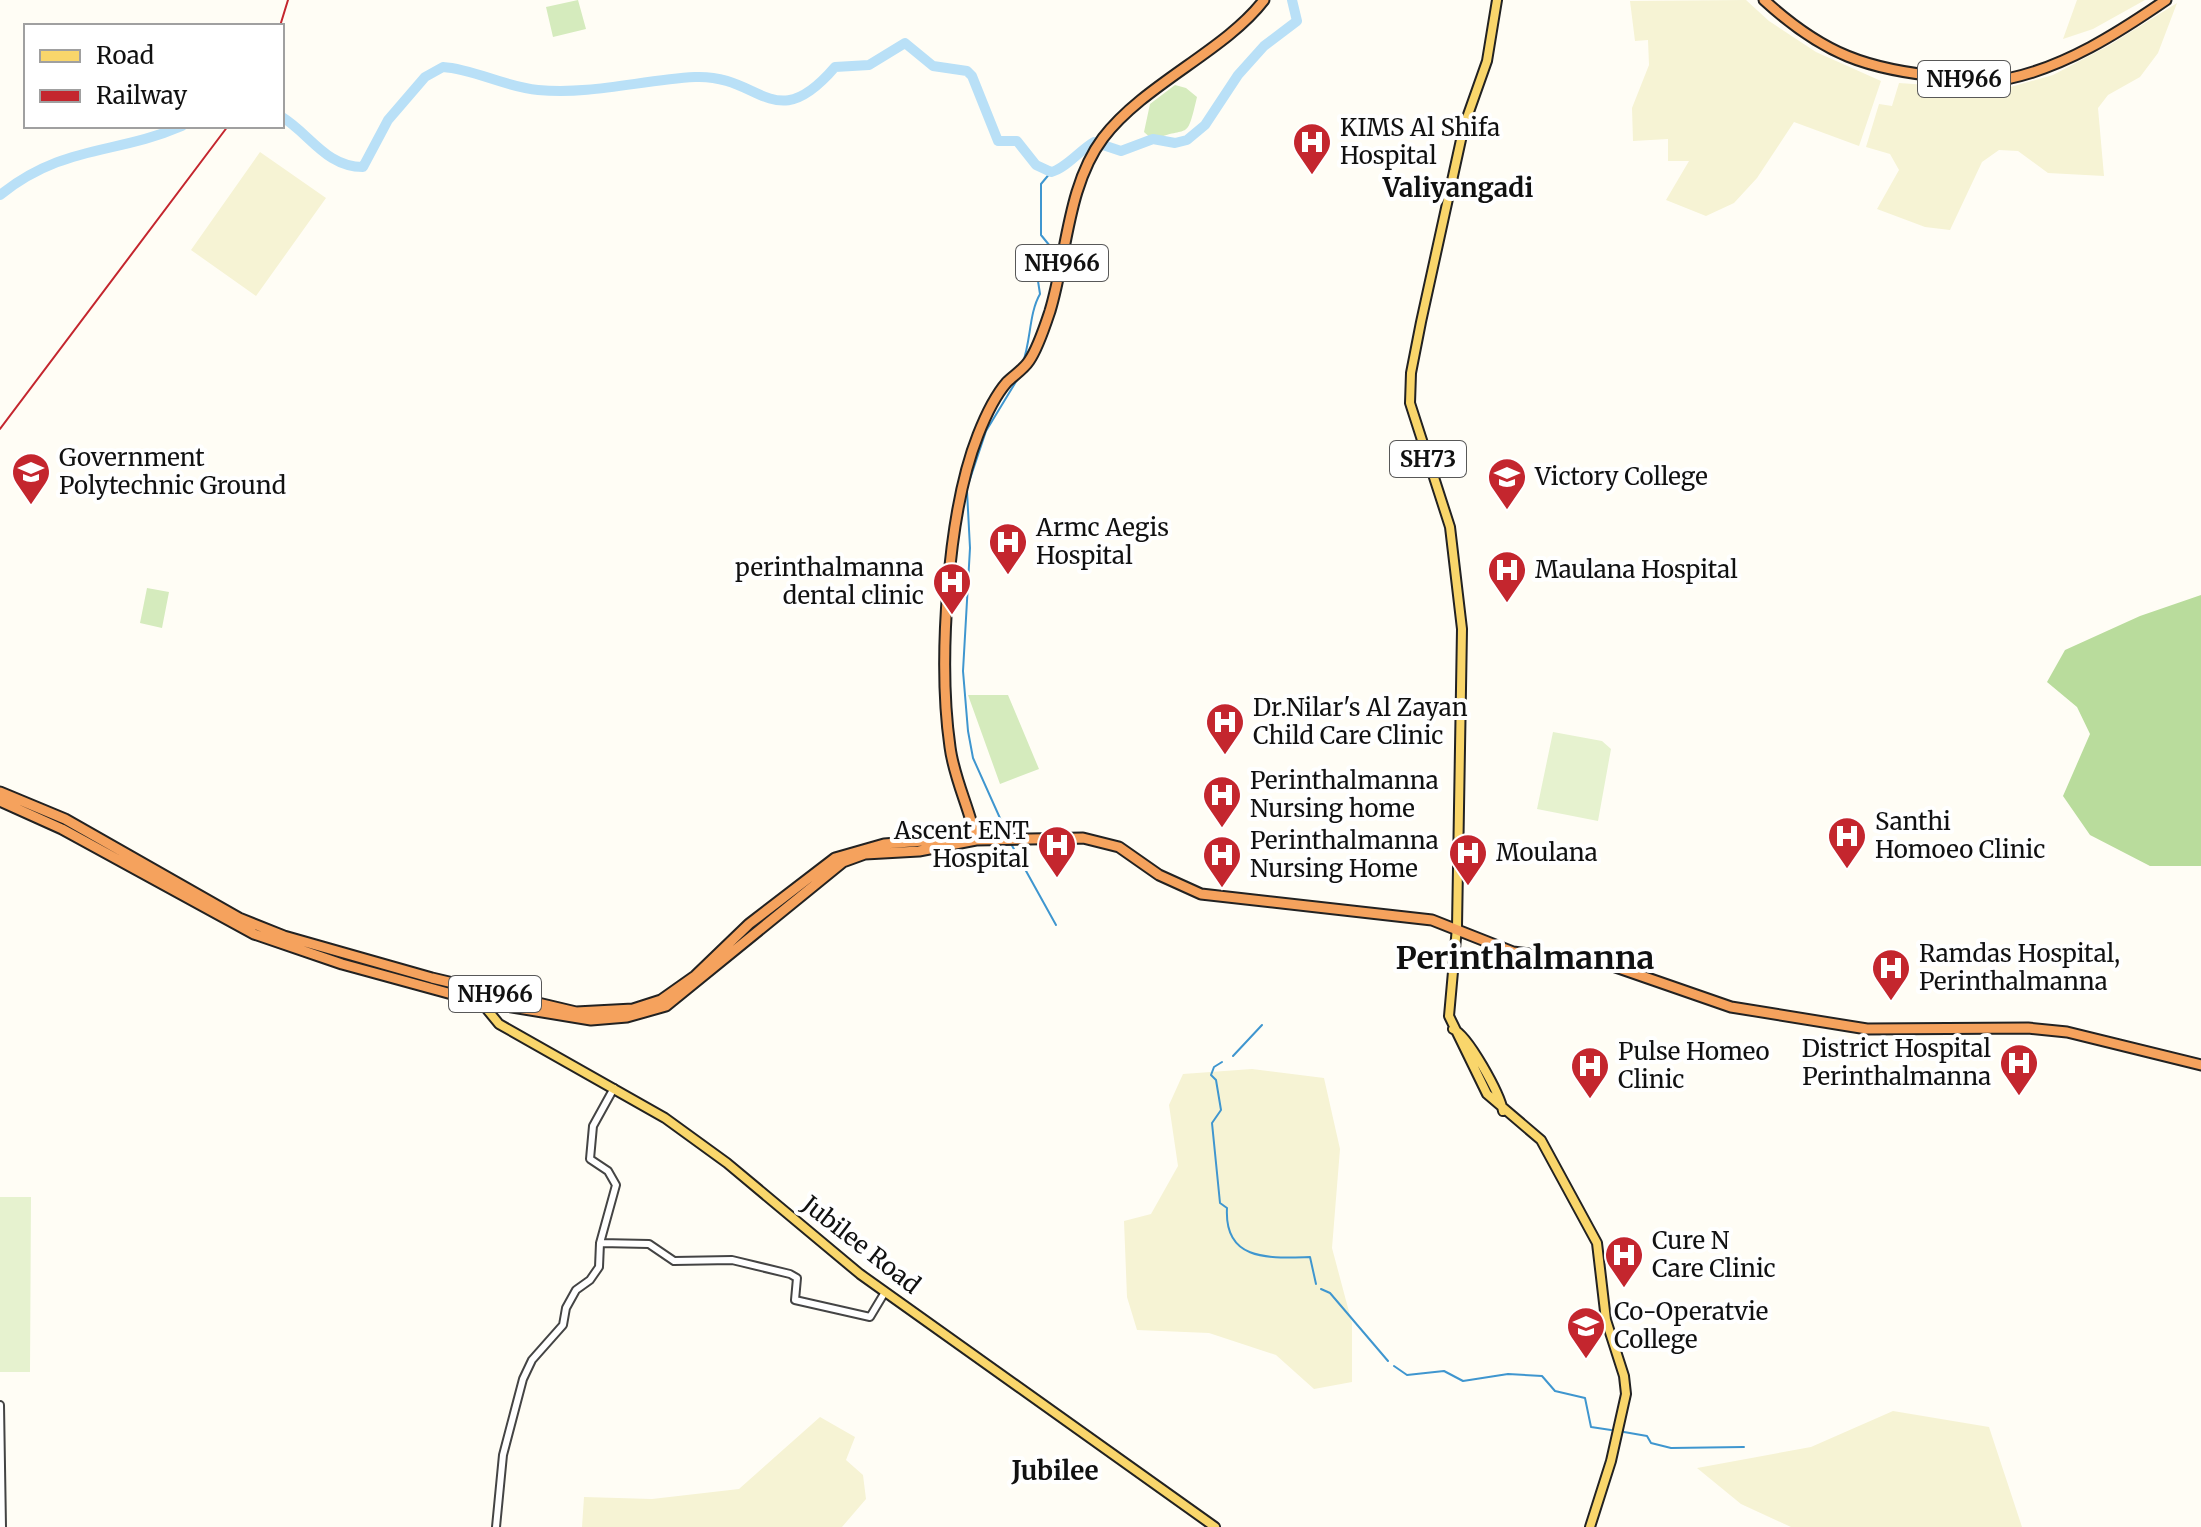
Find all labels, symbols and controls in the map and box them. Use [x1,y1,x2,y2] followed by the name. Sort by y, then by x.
[24,24,284,128] legend
[96,40,154,71] text: Road
[1918,61,2010,97] road number: NH966
[96,80,187,111] text: Railway
[1340,112,1500,171] place label: KIMS Al Shifa Hospital
[1291,121,1333,176] hospital icon: KIMS Al Shifa Hospital
[1382,171,1533,204] district label: Valiyangadi
[1016,245,1108,281] road number: NH966
[1390,441,1466,477] road number: SH73
[59,442,286,501] place label: Government Polytechnic Ground
[10,451,52,506] school or university icon: Government Polytechnic Ground
[1486,456,1528,511] school or university icon: Victory College
[1534,461,1708,492] place label: Victory College
[1035,512,1169,571] place label: Armc Aegis Hospital
[987,521,1029,576] hospital icon: Armc Aegis Hospital
[1486,549,1528,604] hospital icon: Maulana Hospital
[735,552,924,611] place label: perinthalmanna dental clinic
[1535,554,1738,585] place label: Maulana Hospital
[931,561,973,616] hospital icon: perinthalmanna dental clinic
[1253,692,1468,751] place label: Dr.Nilar's Al Zayan Child Care Clinic
[1204,701,1246,756] hospital icon: Dr.Nilar's Al Zayan Child Care Clinic
[1250,765,1439,824] place label: Perinthalmanna Nursing home
[1201,774,1243,829] hospital icon: Perinthalmanna Nursing home
[1875,806,2045,865] place label: Santhi Homoeo Clinic
[893,815,1029,874] place label: Ascent ENT Hospital
[1826,815,1868,870] hospital icon: Santhi Homoeo Clinic
[1036,824,1078,879] hospital icon: Ascent ENT Hospital
[1250,825,1439,884] place label: Perinthalmanna Nursing Home
[1447,832,1489,887] hospital icon: Moulana
[1201,834,1243,889] hospital icon: Perinthalmanna Nursing Home
[1496,837,1598,868] place label: Moulana
[1396,938,1654,978] district label: Perinthalmanna
[1919,938,2120,997] place label: Ramdas Hospital, Perinthalmanna
[1870,947,1912,1002] hospital icon: Ramdas Hospital, Perinthalmanna
[449,976,541,1012] road number: NH966
[1802,1033,1991,1092] place label: District Hospital Perinthalmanna
[1618,1036,1770,1095] place label: Pulse Homeo Clinic
[1998,1042,2040,1097] hospital icon: District Hospital Perinthalmanna
[1569,1045,1611,1100] hospital icon: Pulse Homeo Clinic
[795,1188,927,1300] street label: Jubilee Road
[1652,1225,1776,1284] place label: Cure N Care Clinic
[1603,1234,1645,1289] hospital icon: Cure N Care Clinic
[1614,1296,1768,1355] place label: Co-Operatvie College
[1565,1305,1607,1360] school or university icon: Co-Operatvie College
[1010,1454,1099,1487] district label: Jubilee

